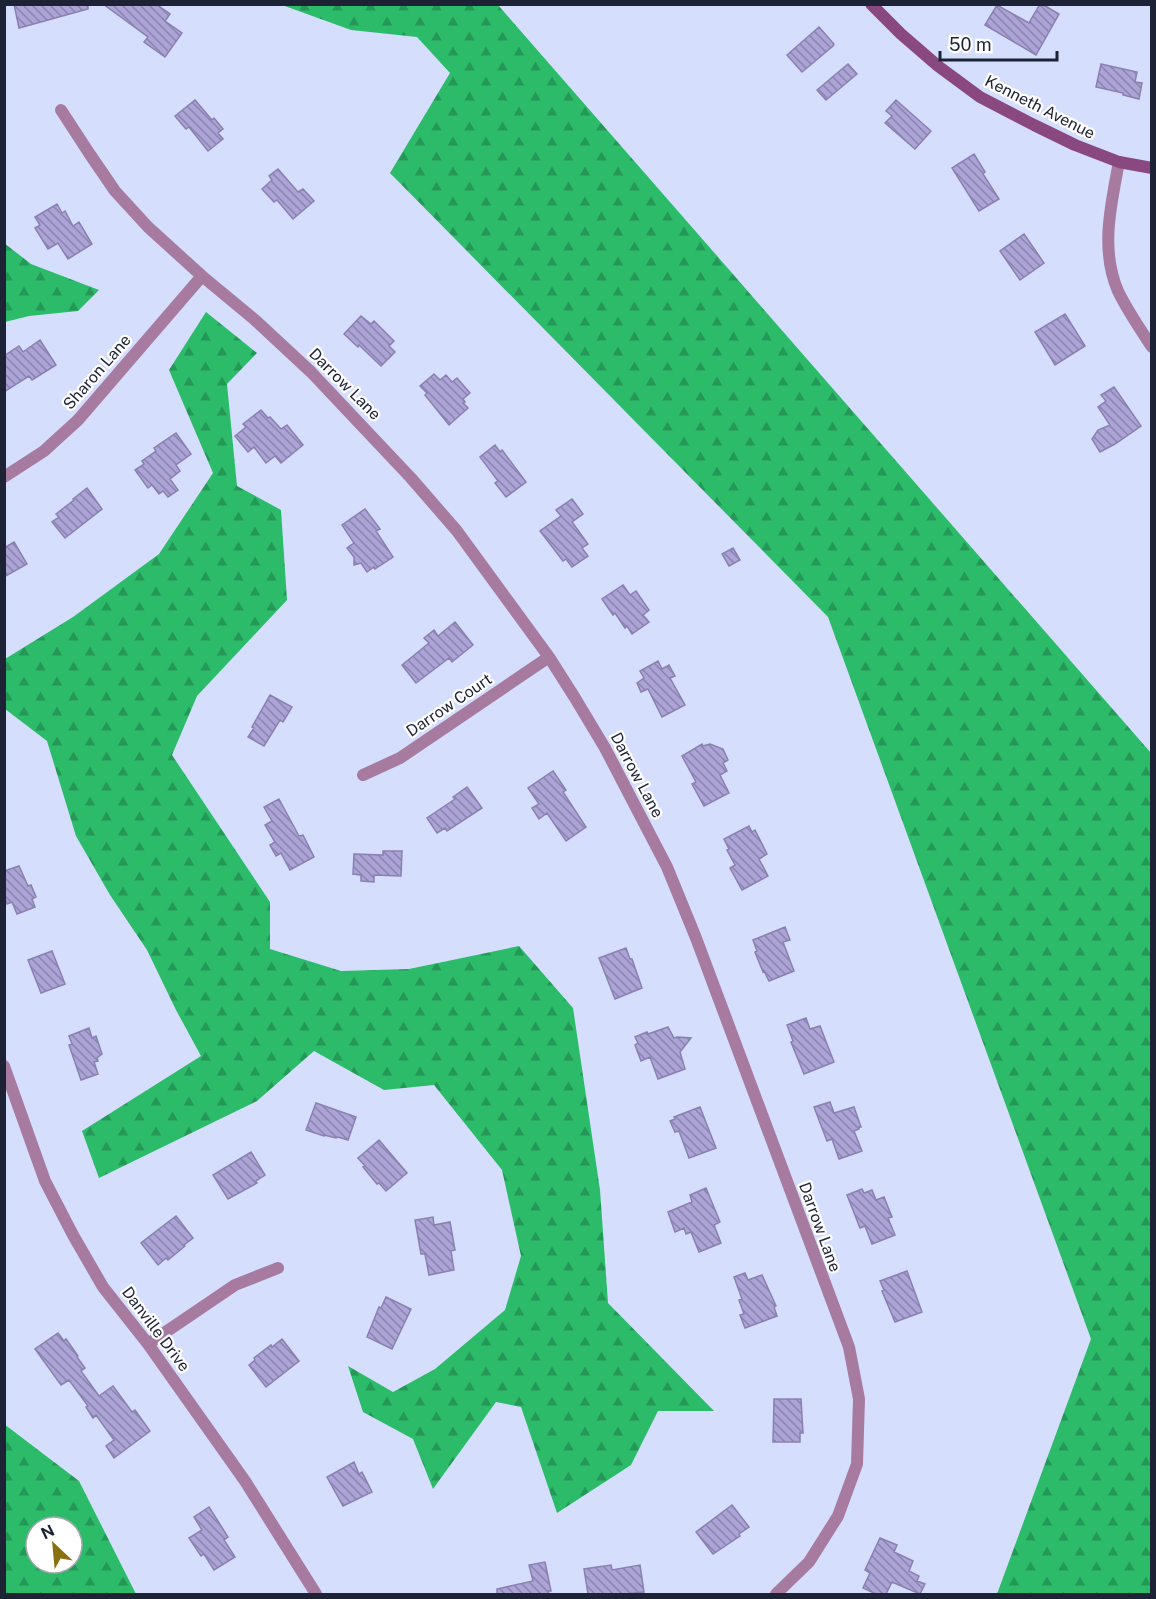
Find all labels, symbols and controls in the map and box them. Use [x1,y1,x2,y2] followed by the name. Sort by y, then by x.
[940,24,1057,62] scale bar
[949,34,992,55] text: 50 m
[982,71,1098,143] street label: Kenneth Avenue
[59,331,135,413] street label: Sharon Lane
[305,344,385,424] street label: Darrow Lane
[403,669,495,741] street label: Darrow Court
[607,729,667,821] street label: Darrow Lane
[795,1180,845,1274] street label: Darrow Lane
[118,1283,194,1375] street label: Danville Drive
[24,1515,84,1575] north arrow
[38,1521,57,1543] text: N

